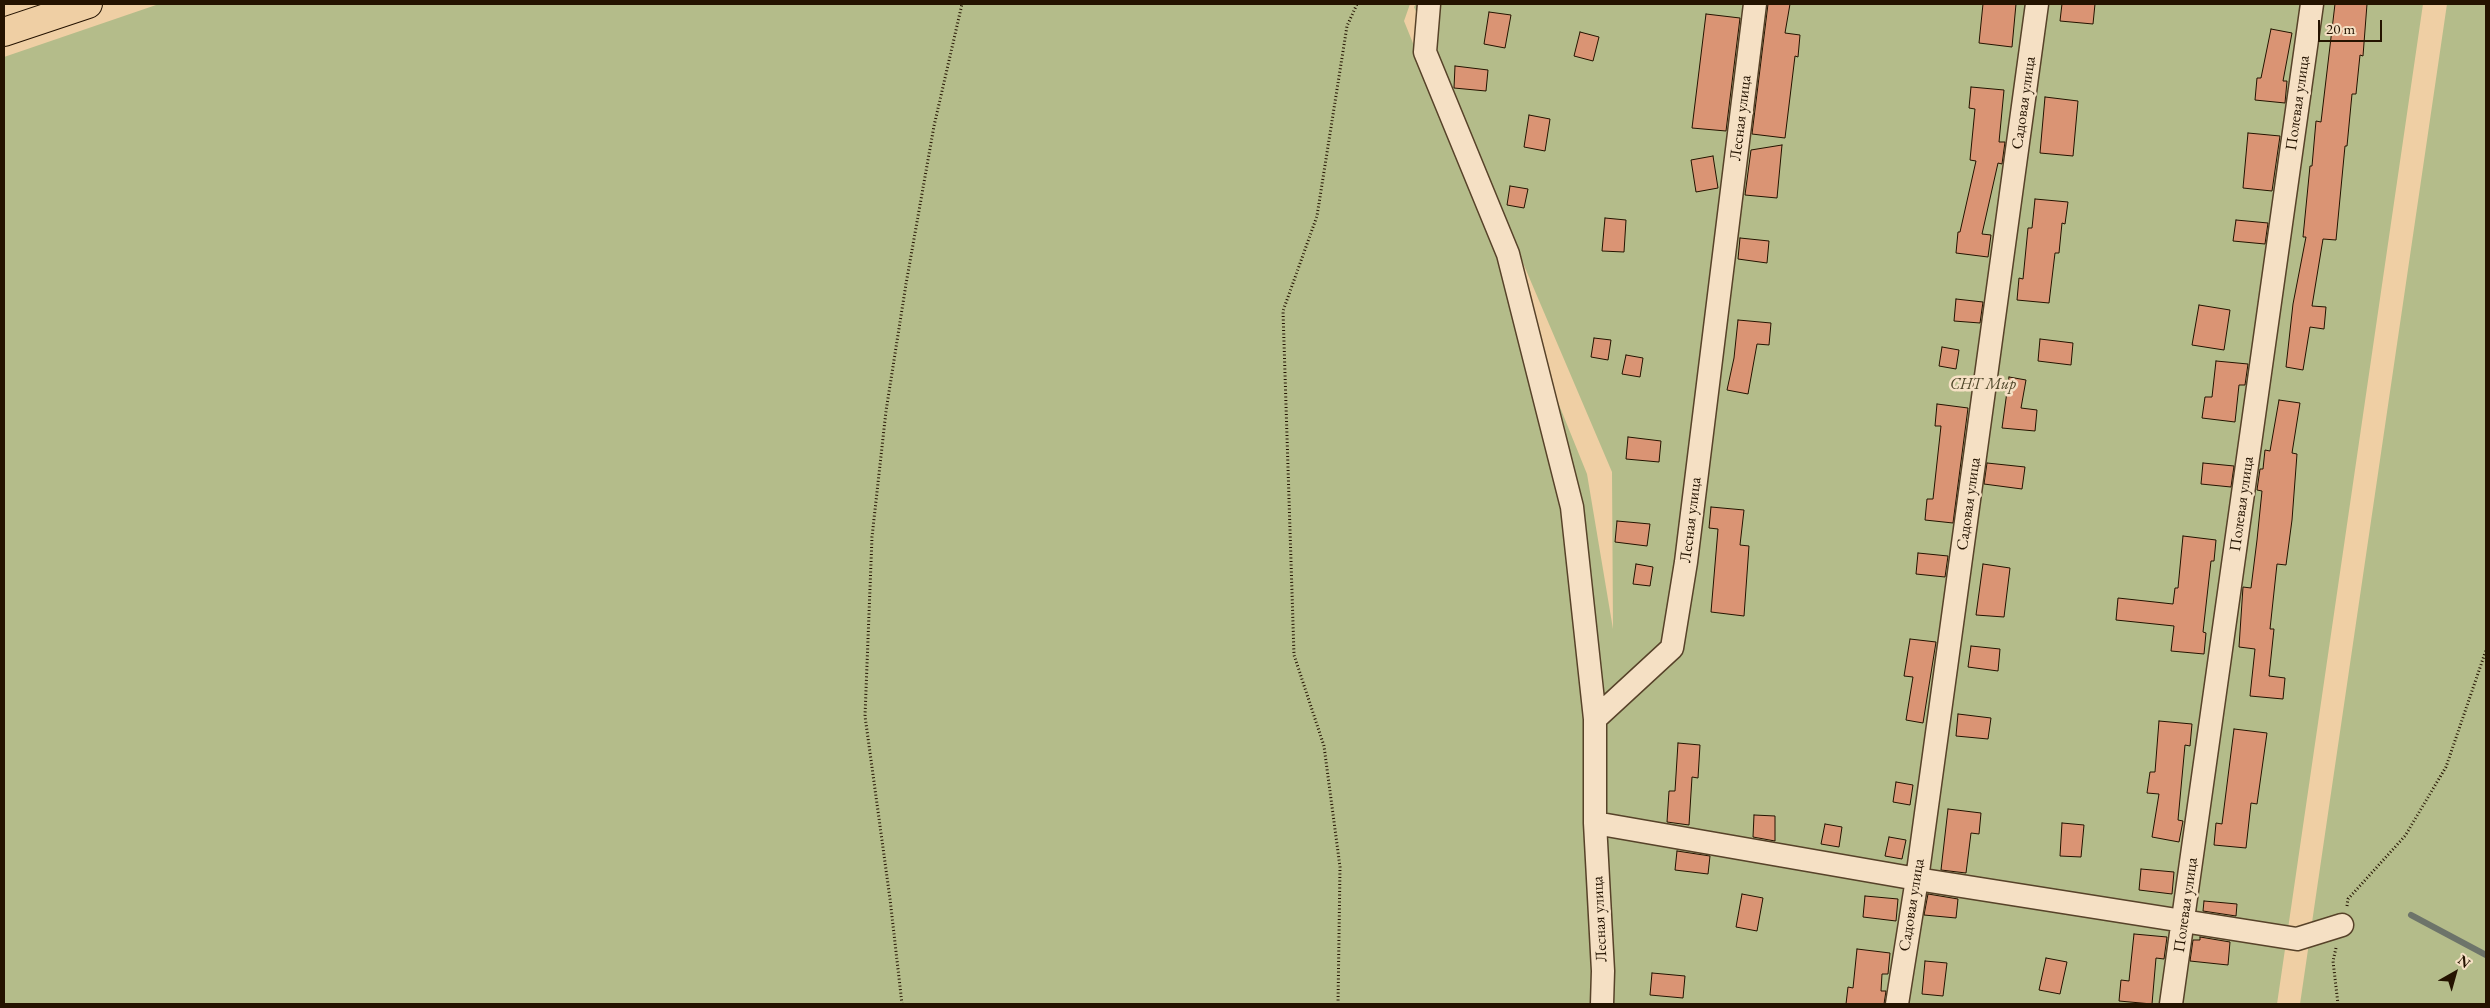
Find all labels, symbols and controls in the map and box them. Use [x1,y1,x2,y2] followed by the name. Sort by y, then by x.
[2320,10,2384,42] scale bar
[2326,19,2355,38] text: 20 m
[2282,54,2314,152] street label: Полевая улица
[2008,55,2040,151] street label: Садовая улица
[1726,74,1756,162] street label: Лесная улица
[1950,375,2016,395] park label: СНТ Мир
[2226,455,2258,553] street label: Полевая улица
[1953,456,1985,552] street label: Садовая улица
[1676,476,1706,564] street label: Лесная улица
[2170,856,2202,954] street label: Полевая улица
[1895,857,1929,953] street label: Садовая улица
[1588,875,1612,963] street label: Лесная улица
[2430,948,2480,998] north arrow
[2454,951,2474,972] text: N

